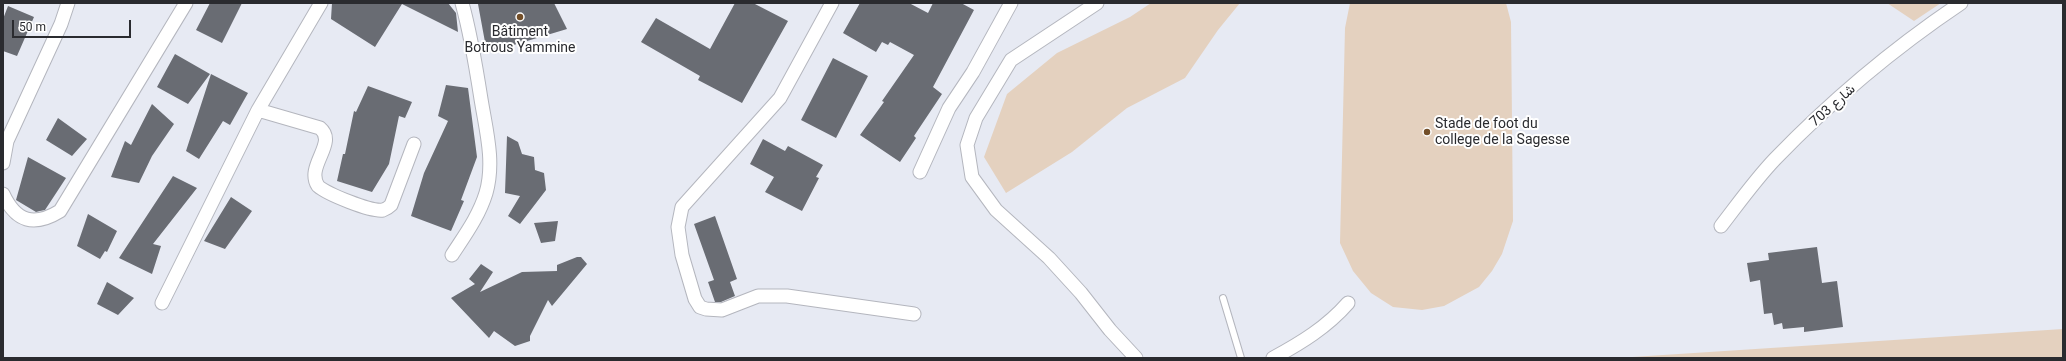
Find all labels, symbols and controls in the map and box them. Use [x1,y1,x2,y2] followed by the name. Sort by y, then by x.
[14,12,133,38] scale bar
[515,12,525,22] marker: Bâtiment Botrous Yammine
[19,20,46,34] text: 50 m
[465,24,575,56] place label: Bâtiment Botrous Yammine
[1807,81,1859,131] street label: شارع 703
[1435,116,1570,148] place label: Stade de foot du college de la Sagesse
[1422,127,1432,137] marker: Stade de foot du college de la Sagesse

